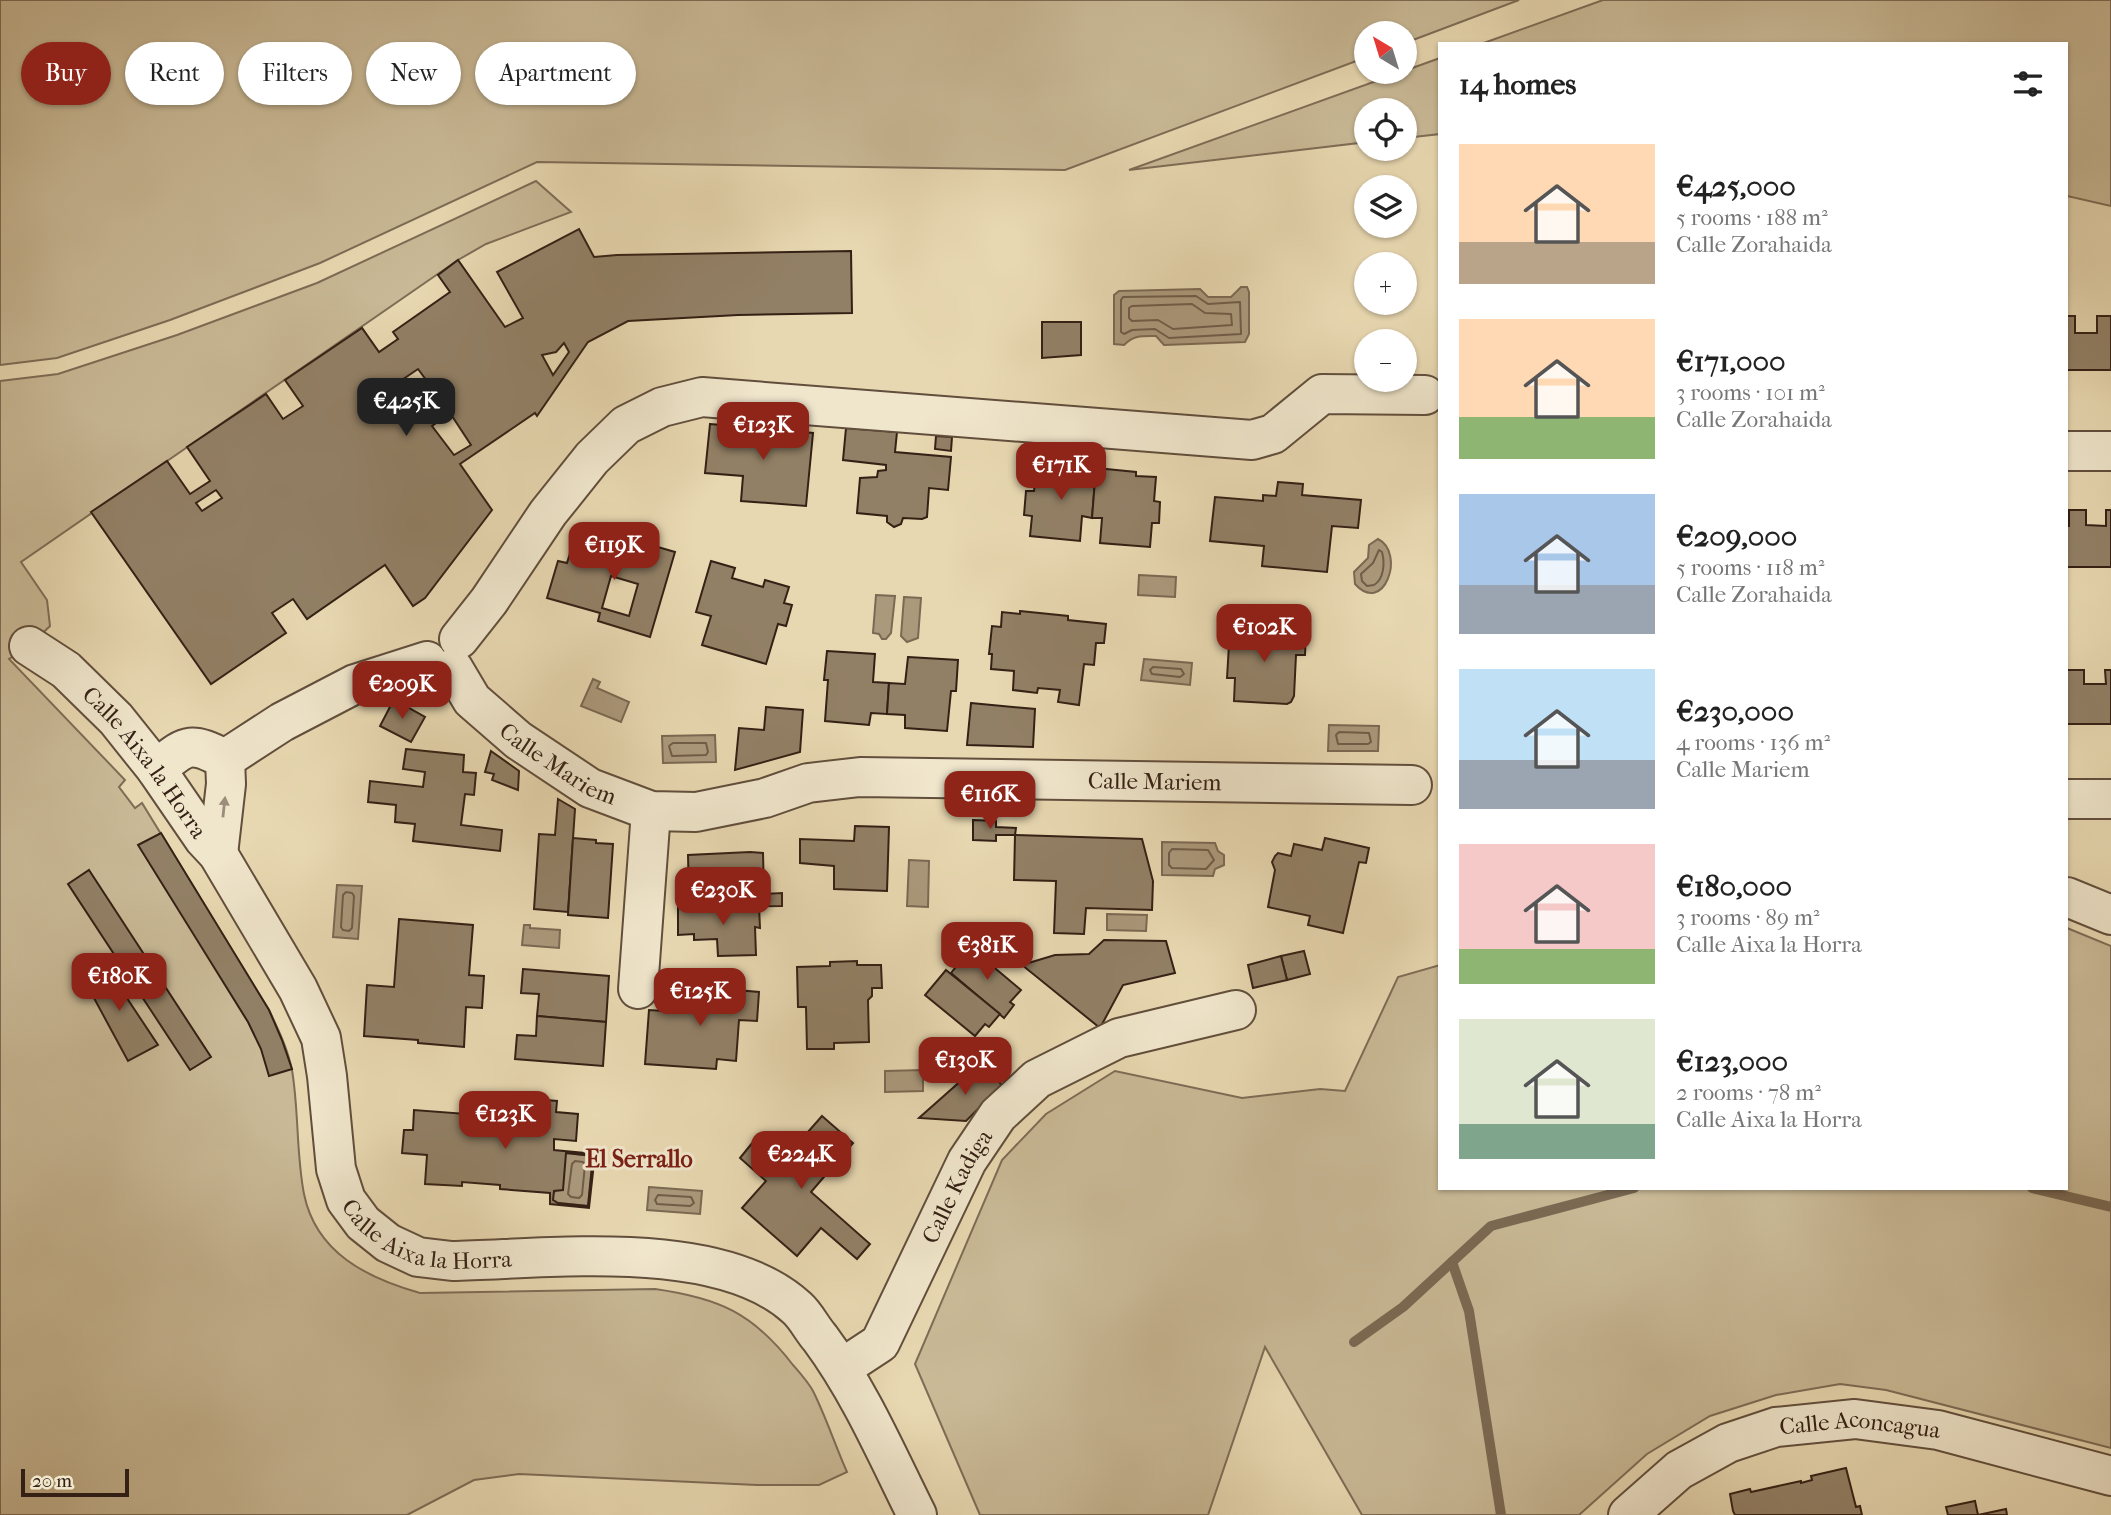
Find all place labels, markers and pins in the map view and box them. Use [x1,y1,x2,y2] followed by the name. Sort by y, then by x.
[357,378,455,438] pin: €425K
[714,402,812,462] pin: €123K
[1012,442,1110,502] pin: €171K
[565,522,663,582] pin: €119K
[1215,604,1313,664] pin: €102K
[353,662,451,721] pin: €209K
[941,772,1039,831] pin: €116K
[674,867,772,927] pin: €230K
[938,922,1036,982] pin: €381K
[70,954,168,1013] pin: €180K
[651,968,749,1028] pin: €125K
[916,1038,1014,1097] pin: €130K
[456,1092,554,1151] pin: €123K
[752,1132,850,1191] pin: €224K

